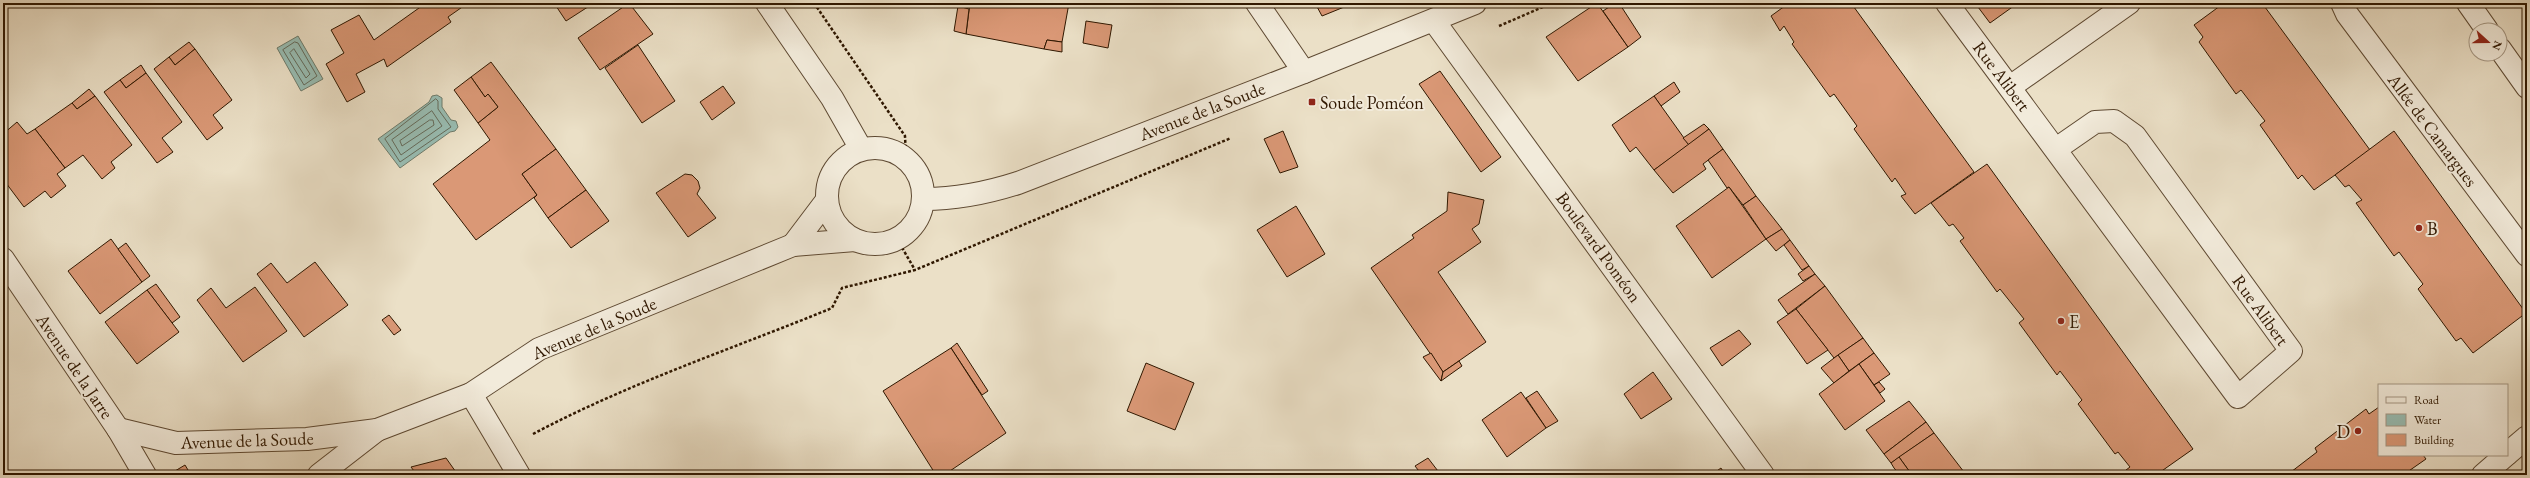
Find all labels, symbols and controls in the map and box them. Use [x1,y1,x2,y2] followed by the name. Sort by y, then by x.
[2468,22,2508,62] north arrow
[1968,36,2036,116] street label: Rue Alibert
[2489,39,2505,52] text: N
[2382,68,2483,191] street label: Allée de Camargues
[1135,76,1268,146] street label: Avenue de la Soude
[1320,91,1424,114] place label: Soude Poméon
[1307,97,1317,107] marker: Soude Poméon
[1551,187,1647,307] street label: Boulevard Poméon
[2427,217,2438,240] place label: B
[2414,223,2424,233] marker: B
[2228,270,2295,350] street label: Rue Alibert
[527,291,660,365] street label: Avenue de la Soude
[31,308,119,423] street label: Avenue de la Jarre
[2069,310,2079,333] place label: E
[2056,316,2066,326] marker: E
[2378,384,2508,456] legend
[2414,392,2440,408] text: Road
[2414,412,2441,428] text: Water
[2336,420,2350,443] place label: D
[179,426,314,454] street label: Avenue de la Soude
[2353,426,2363,436] marker: D
[2414,432,2455,448] text: Building

